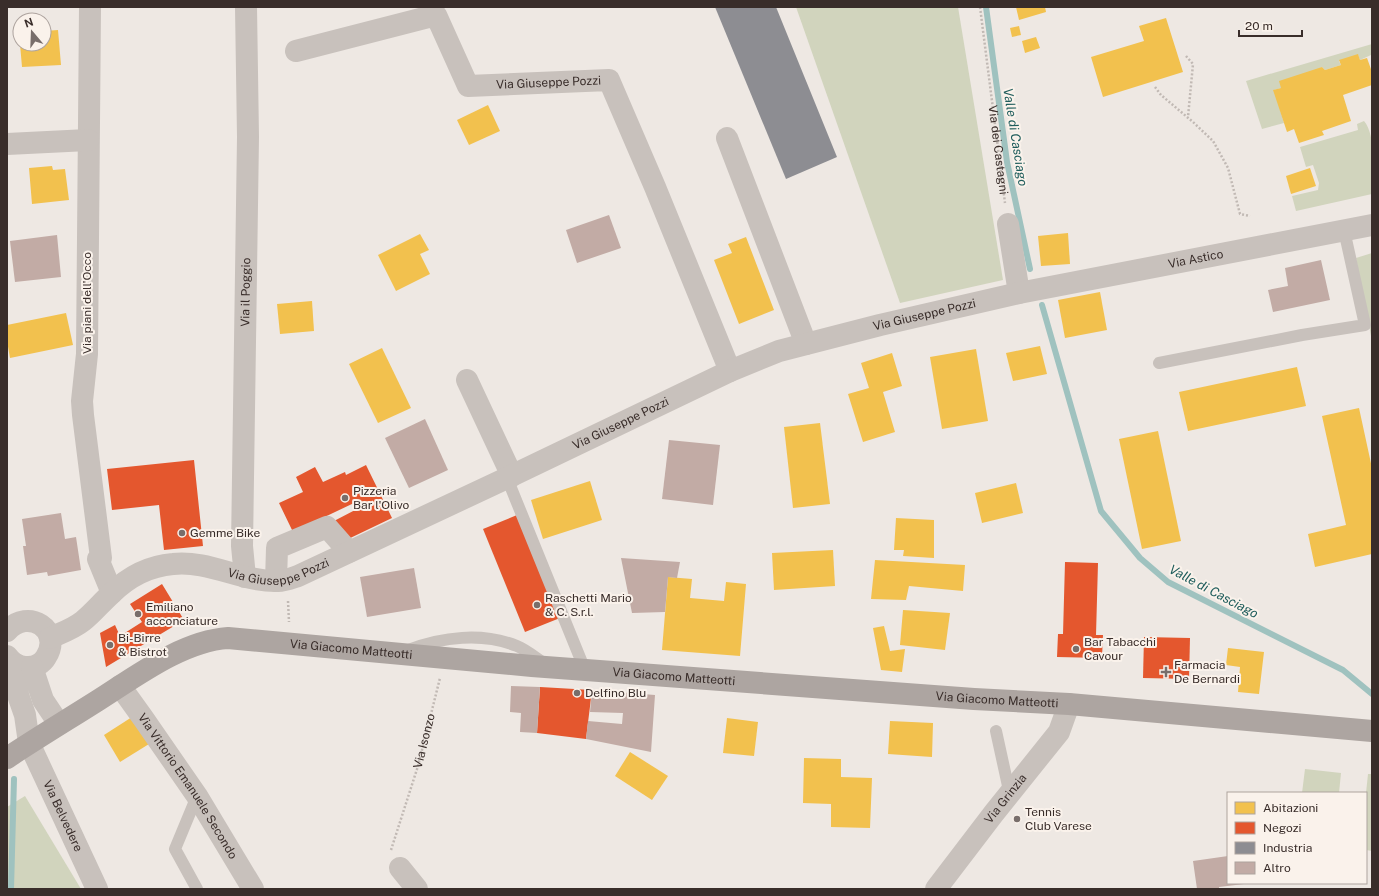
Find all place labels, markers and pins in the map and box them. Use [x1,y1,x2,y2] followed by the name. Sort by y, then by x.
[353,484,410,512] place label: Pizzeria Bar l'Olivo
[340,493,350,503] marker: Pizzeria Bar l'Olivo
[190,526,261,540] place label: Gemme Bike
[177,528,187,538] marker: Gemme Bike
[545,591,632,619] place label: Raschetti Mario & C. S.r.l.
[146,600,218,628] place label: Emiliano acconciature
[532,600,542,610] marker: Raschetti Mario & C. S.r.l.
[133,609,143,619] marker: Emiliano acconciature
[118,631,167,659] place label: Bi-Birre & Bistrot
[1084,635,1156,663] place label: Bar Tabacchi Cavour
[105,640,115,650] marker: Bi-Birre & Bistrot
[1071,644,1081,654] marker: Bar Tabacchi Cavour
[1174,658,1240,686] place label: Farmacia De Bernardi
[1161,667,1171,677] marker: Farmacia De Bernardi
[585,686,646,700] place label: Delfino Blu
[572,688,582,698] marker: Delfino Blu
[1025,805,1092,833] place label: Tennis Club Varese
[1012,814,1022,824] marker: Tennis Club Varese

